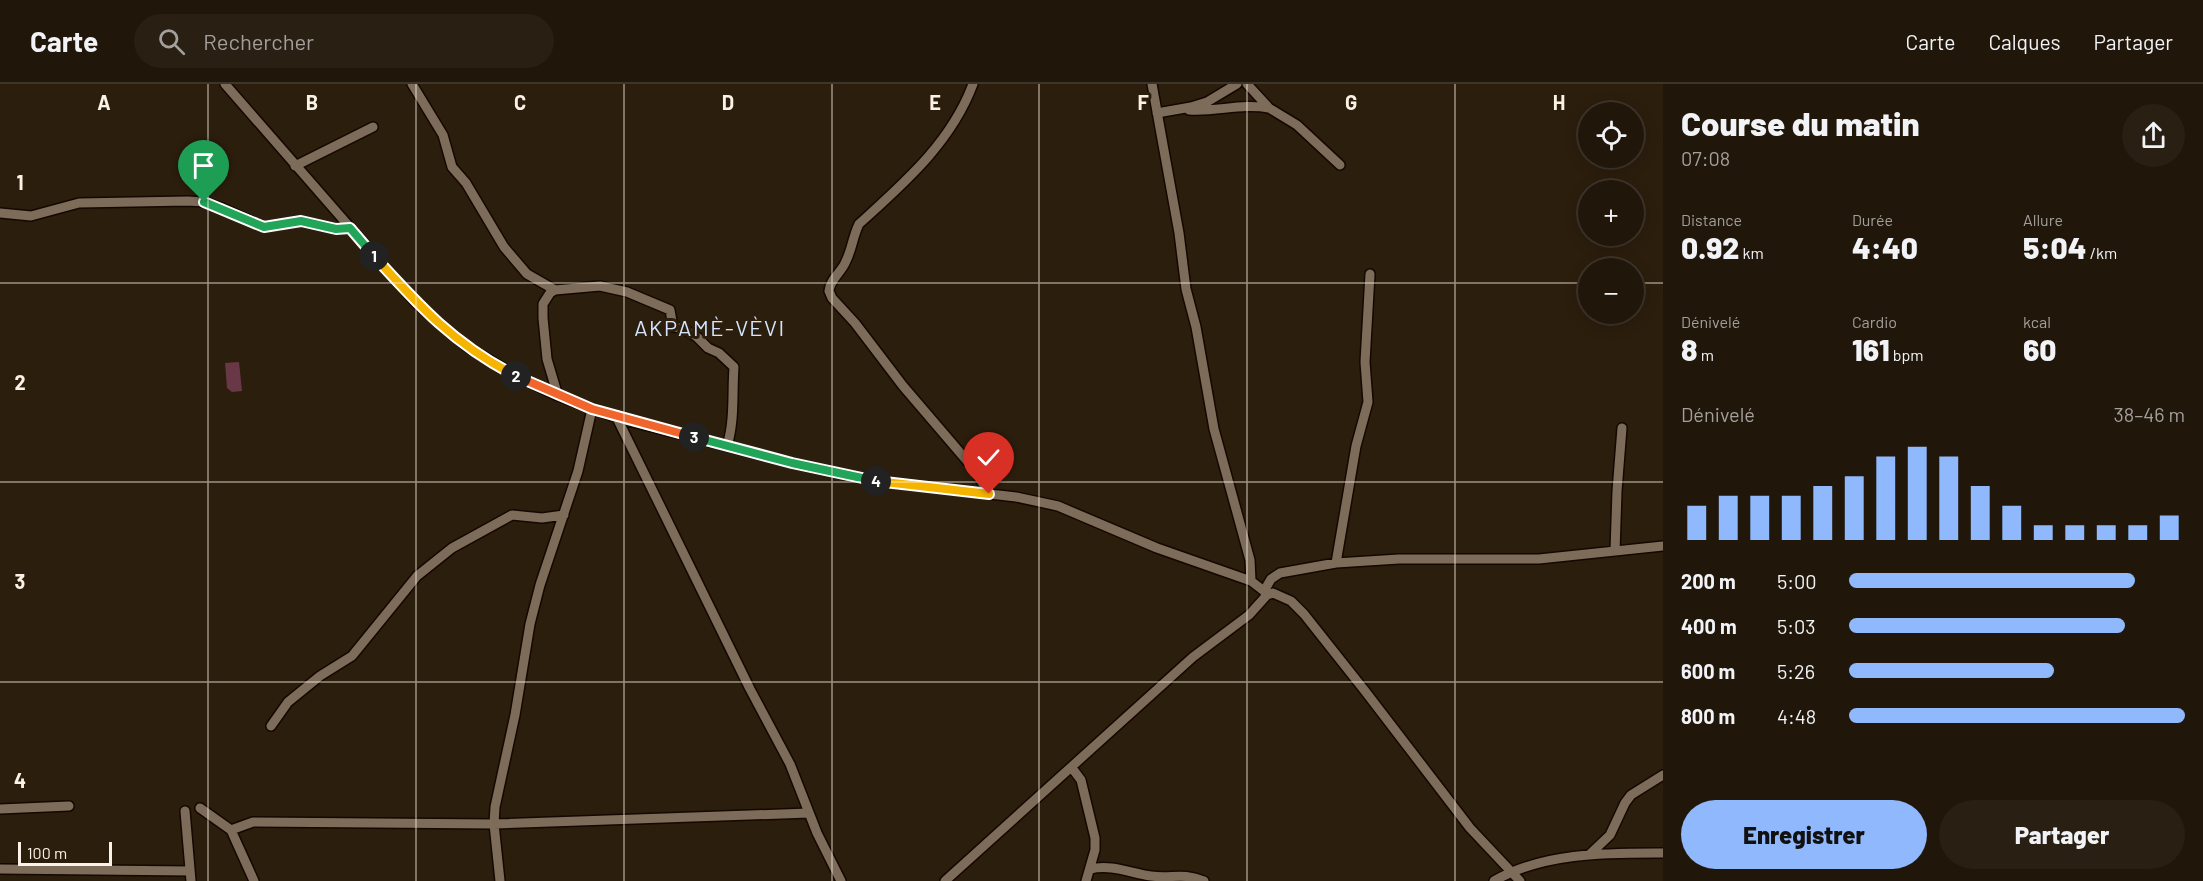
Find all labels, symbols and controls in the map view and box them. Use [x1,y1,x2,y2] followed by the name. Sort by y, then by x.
[134,14,554,68] search box
[30,24,98,58] text: Carte
[155,25,188,58] icon: search
[203,28,314,54] text: Rechercher
[1906,29,1955,54] text: Carte
[1988,29,2061,54] text: Calques
[2094,29,2173,54] text: Partager
[97,90,111,114] text: A
[306,90,318,114] text: B
[514,90,526,114] text: C
[722,90,734,114] text: D
[929,90,941,114] text: E
[1137,90,1149,114] text: F
[1345,90,1357,114] text: G
[1553,90,1565,114] text: H
[1578,102,1644,324] map controls
[1578,102,1644,168] button: locate
[1681,103,1920,143] text: Course du matin
[2122,104,2185,167] button: share
[178,140,229,202] pin
[1681,146,1730,170] text: 07:08
[187,149,220,182] icon: arrive
[16,170,24,194] text: 1
[1578,180,1644,246] button: +
[1681,210,1742,229] text: Distance
[1852,210,1893,229] text: Durée
[2023,210,2063,229] text: Allure
[1681,229,1739,265] text: 0.92
[1852,229,1918,265] text: 4:40
[2023,229,2086,265] text: 5:04
[359,241,389,271] pin: 1
[1739,243,1764,262] text: km
[2086,243,2117,262] text: /km
[371,246,377,265] text: 1
[1578,258,1644,324] button: −
[1681,312,1740,331] text: Dénivelé
[1852,312,1897,331] text: Cardio
[2023,312,2051,331] text: kcal
[634,314,786,340] district label: AKPAMÈ-VÈVI
[1681,331,1697,367] text: 8
[1852,331,1890,367] text: 161
[2023,331,2056,367] text: 60
[1697,345,1714,364] text: m
[1890,345,1924,364] text: bpm
[501,361,531,391] pin: 2
[512,366,520,385] text: 2
[14,370,26,394] text: 2
[1681,402,1755,426] text: Dénivelé
[2113,402,2185,426] text: 38–46 m
[679,422,709,452] pin: 3
[690,427,698,446] text: 3
[963,432,1014,494] pin
[972,441,1005,474] icon: check
[861,466,891,496] pin: 4
[871,471,881,490] text: 4
[15,569,25,593] text: 3
[1681,569,1736,593] text: 200 m
[1777,569,1817,593] text: 5:00
[1681,614,1737,638] text: 400 m
[1777,614,1816,638] text: 5:03
[1681,659,1735,683] text: 600 m
[1777,659,1815,683] text: 5:26
[1681,704,1735,728] text: 800 m
[1777,704,1816,728] text: 4:48
[14,768,26,792] text: 4
[1681,800,1927,869] button: Enregistrer
[1939,800,2185,869] button: Partager
[18,839,112,866] scale bar
[27,843,67,862] text: 100 m

